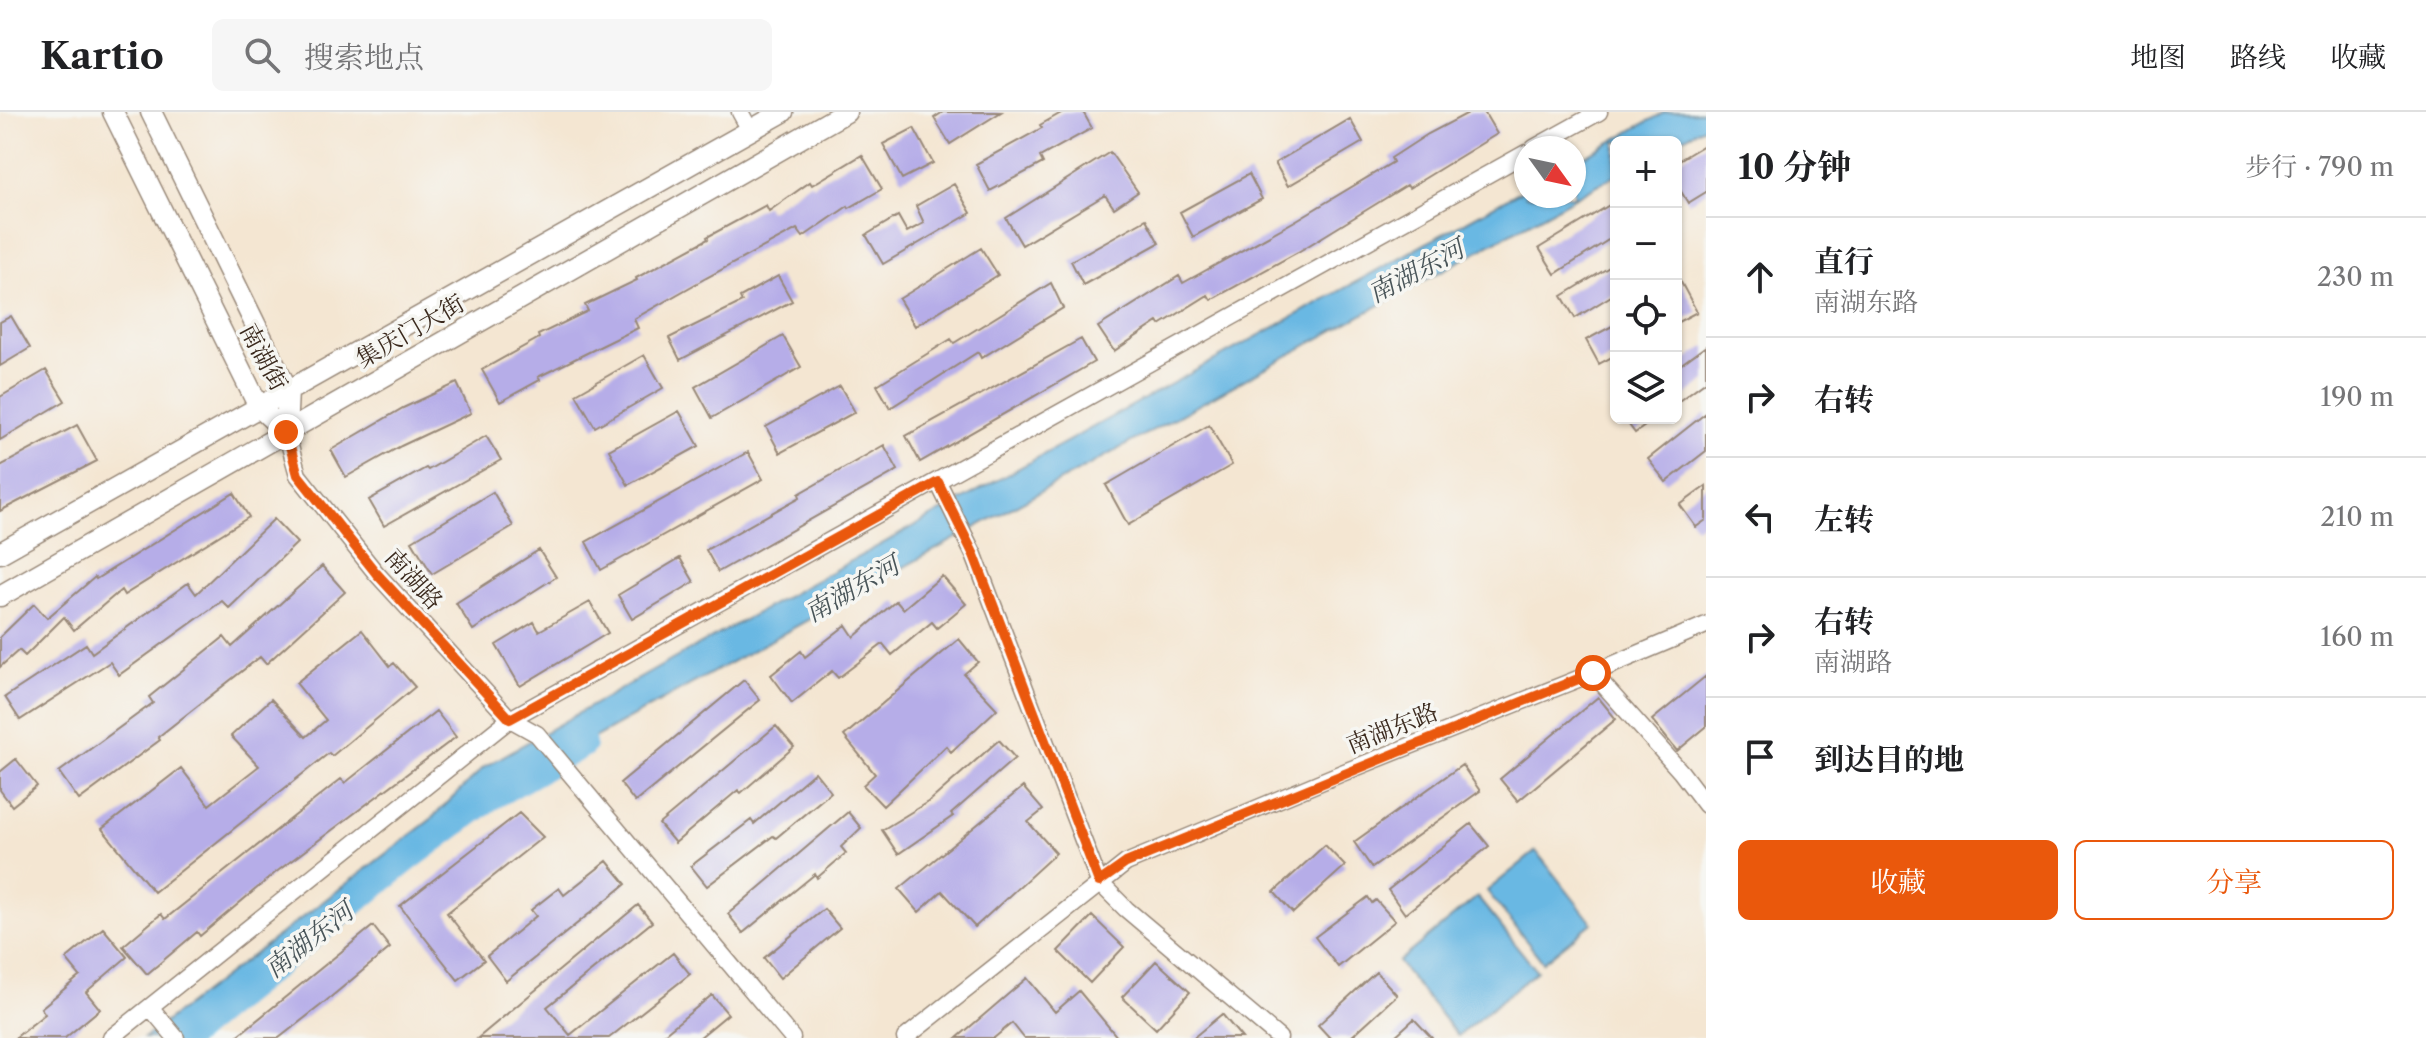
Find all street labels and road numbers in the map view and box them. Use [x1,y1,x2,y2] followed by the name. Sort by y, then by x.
[351,288,469,374] street label: 集庆门大街
[234,318,294,396] street label: 南湖街
[379,543,449,615] street label: 南湖路
[1342,697,1442,759] street label: 南湖东路

